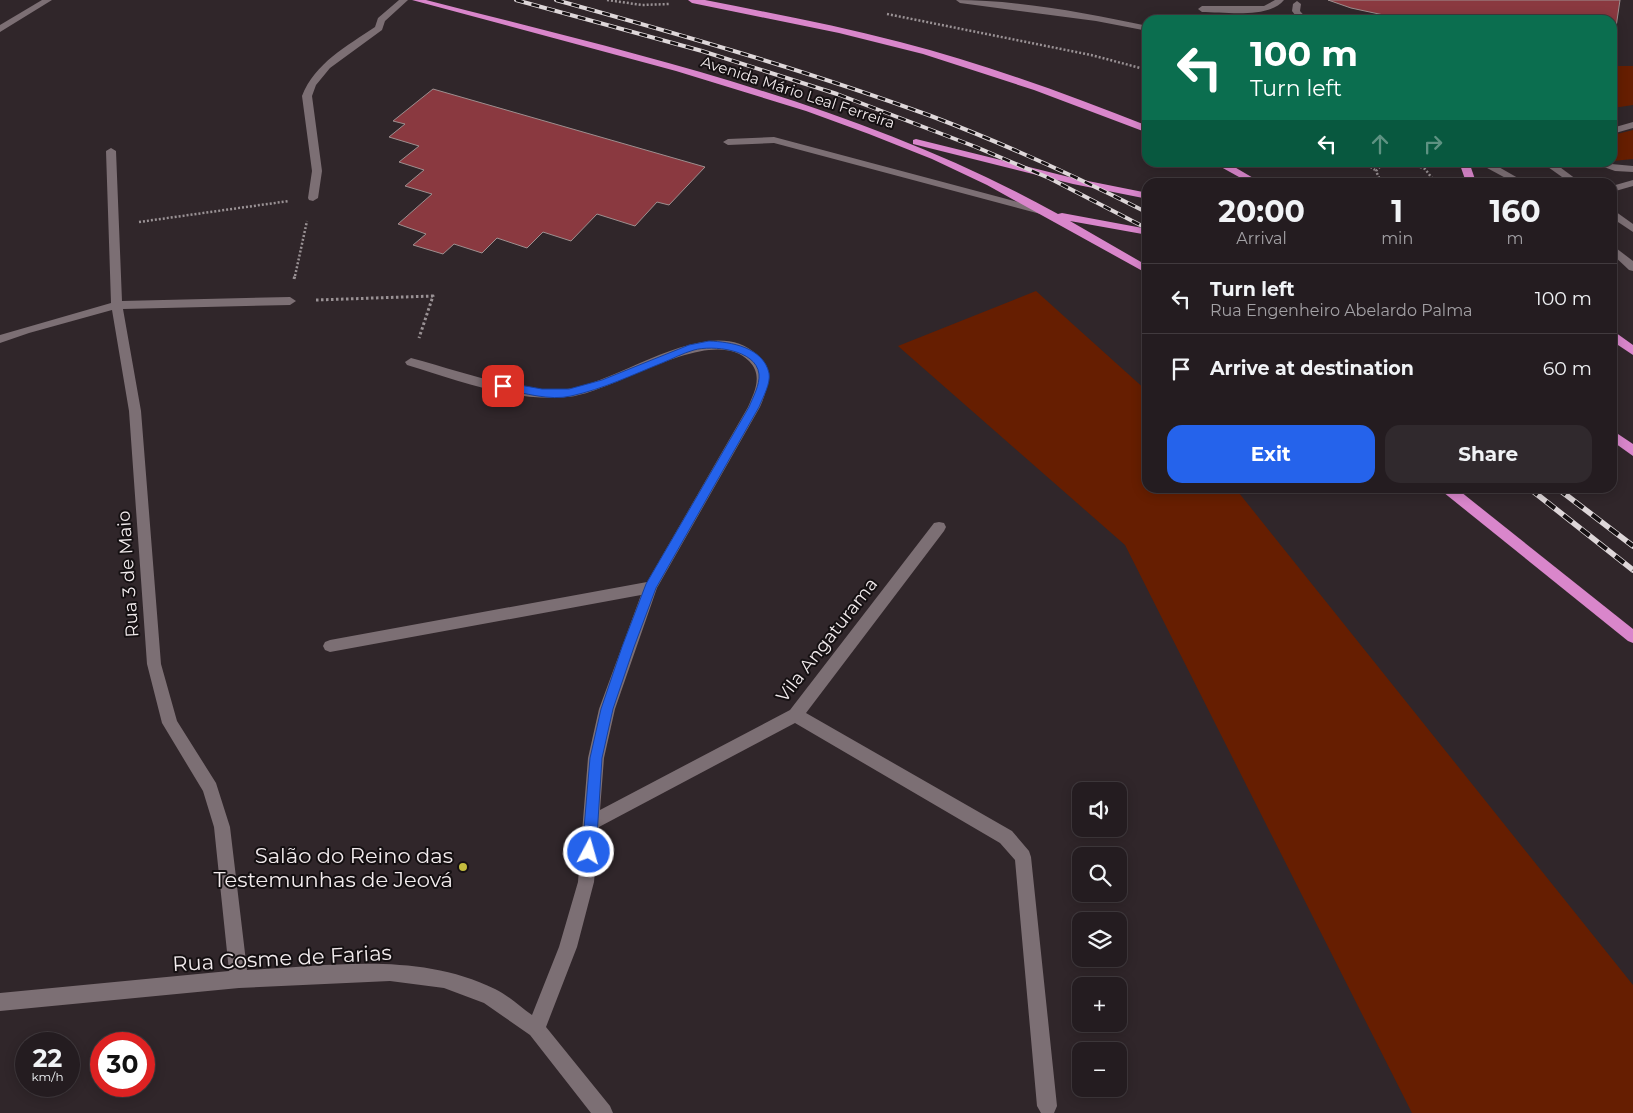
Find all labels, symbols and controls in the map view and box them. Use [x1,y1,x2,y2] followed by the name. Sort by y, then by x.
[1250,32,1358,75] text: 100 m
[1167,35,1232,100] icon: left
[699,52,897,132] street label: Avenida Mário Leal Ferreira
[1250,75,1342,102] text: Turn left
[1313,130,1341,158] icon: left
[1366,130,1394,158] icon: ahead
[1419,130,1447,158] icon: right
[1218,193,1305,230] text: 20:00
[1391,193,1403,230] text: 1
[1489,193,1541,230] text: 160
[1236,229,1287,248] text: Arrival
[1381,229,1413,248] text: min
[1507,229,1524,248] text: m
[1210,278,1295,301] text: Turn left
[1167,285,1195,313] icon: left
[1535,287,1592,310] text: 100 m
[1210,301,1473,320] text: Rua Engenheiro Abelardo Palma
[1167,355,1195,383] icon: arrive
[1210,357,1414,380] text: Arrive at destination
[1543,357,1592,380] text: 60 m
[482,365,524,407] pin
[489,372,517,400] icon: arrive
[1167,425,1375,483] button: Exit
[1385,425,1592,483] button: Share
[113,510,143,638] street label: Rua 3 de Maio
[772,574,882,706] street label: Vila Angaturama
[1072,782,1127,1097] map controls
[1072,782,1127,837] button: sound
[562,825,614,877] position arrow
[214,843,453,892] place label: Salão do Reino das Testemunhas de Jeová
[1072,847,1127,902] button: search
[457,861,469,873] marker: Salão do Reino das Testemunhas de Jeová
[1072,912,1127,967] button: layers
[172,940,392,976] street label: Rua Cosme de Farias
[1072,977,1127,1032] button: +
[90,1032,155,1097] speed limit sign: 30
[1072,1042,1127,1097] button: −
[33,1043,62,1073] text: 22
[31,1069,64,1084] text: km/h

